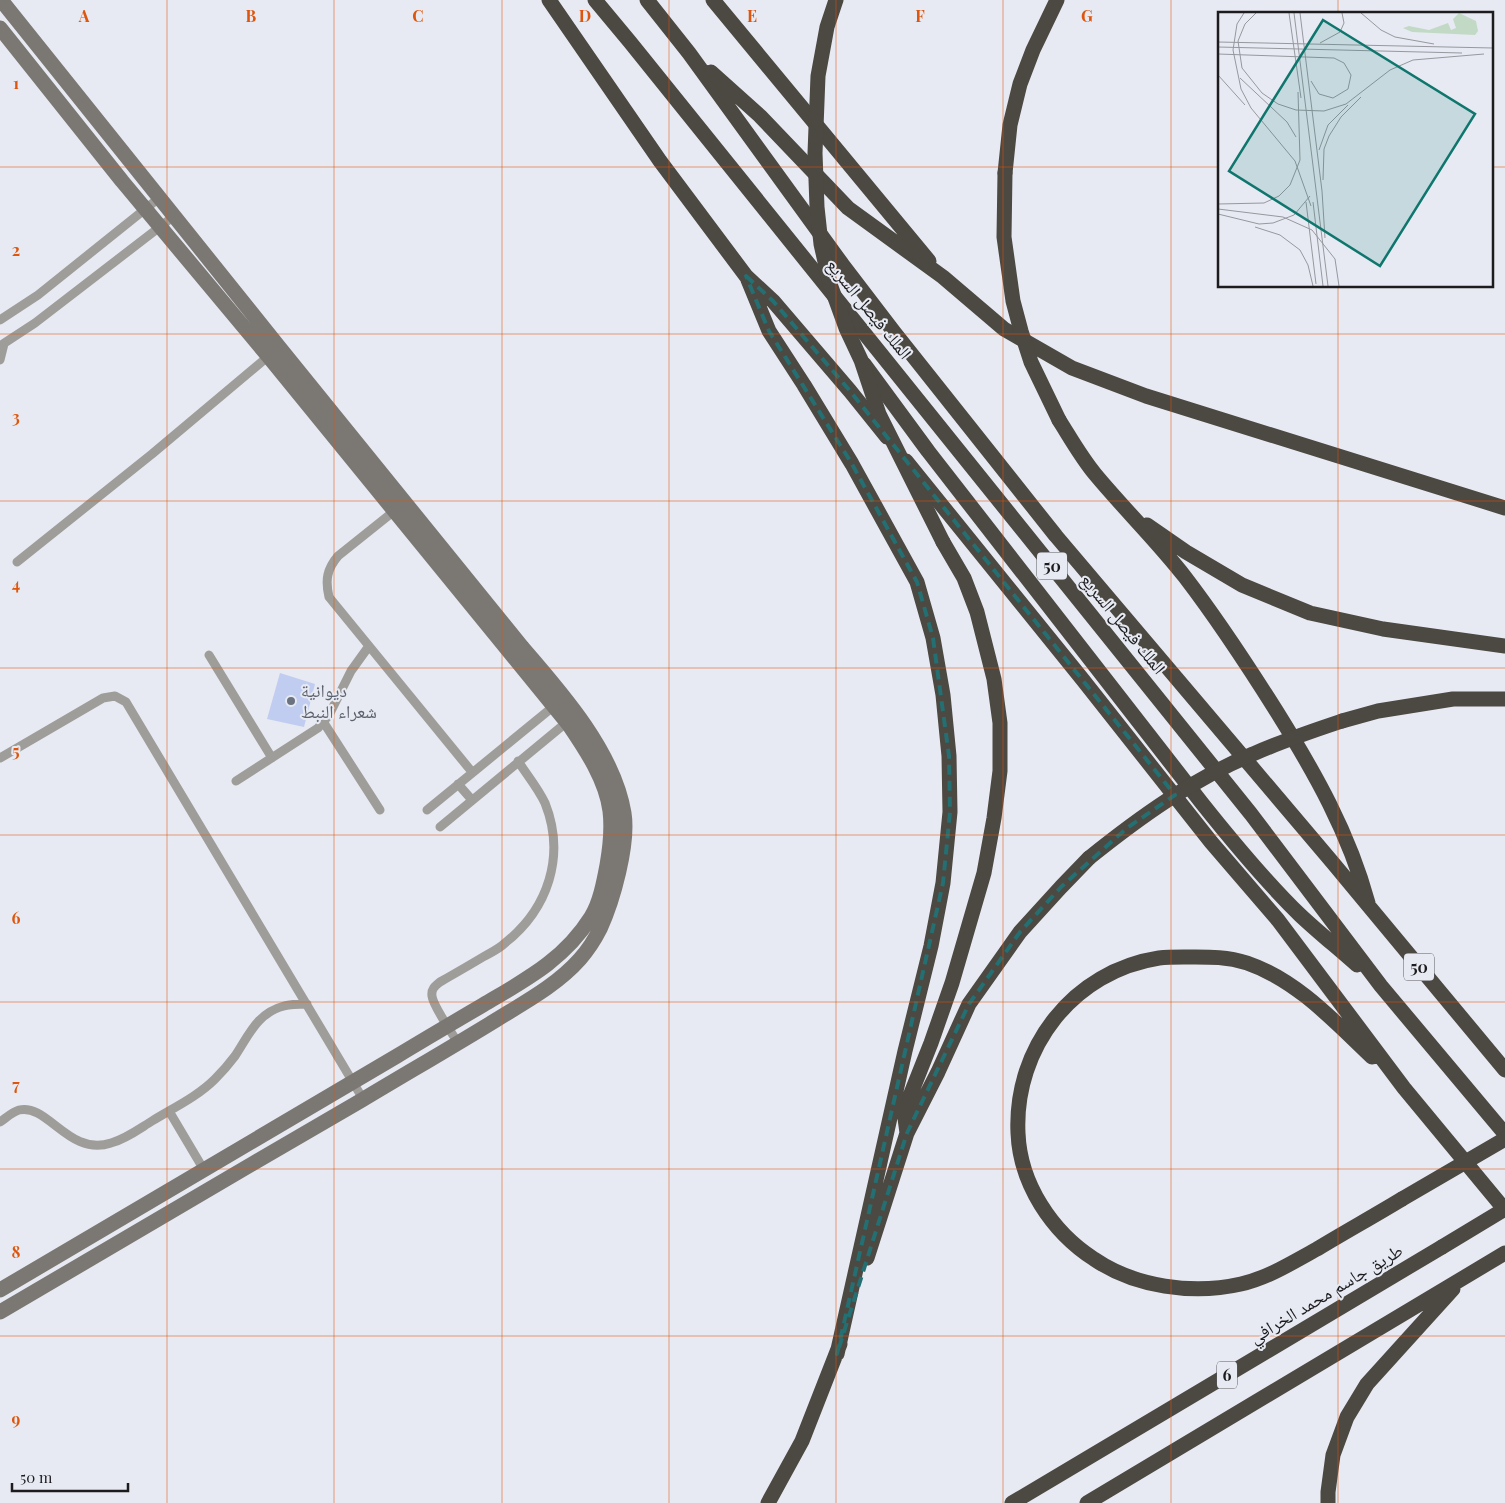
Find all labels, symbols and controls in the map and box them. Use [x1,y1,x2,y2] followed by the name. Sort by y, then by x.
[78,5,90,26] text: A
[246,5,257,26] text: B
[412,5,424,26] text: C
[579,5,591,26] text: D
[747,5,757,26] text: E
[915,5,925,26] text: F
[1081,5,1093,26] text: G
[1218,12,1492,288] inset map
[13,72,19,93] text: 1
[12,239,20,260] text: 2
[821,253,918,364] street label: الملك فيصل السريع
[12,406,20,427] text: 3
[1037,552,1067,580] road number: 50
[1075,568,1172,679] street label: الملك فيصل السريع
[12,573,20,594] text: 4
[301,678,377,723] place label: ديوانية شعراء النبط
[285,695,297,707] marker: ديوانية شعراء النبط
[12,740,20,761] text: 5
[12,907,21,928] text: 6
[1404,954,1434,980] road number: 50
[12,1074,20,1095] text: 7
[1244,1238,1409,1352] street label: طريق جاسم محمد الخرافي
[12,1241,21,1262] text: 8
[1217,1362,1237,1388] road number: 6
[12,1408,21,1429] text: 9
[12,1460,129,1492] scale bar
[20,1467,53,1487] text: 50 m

